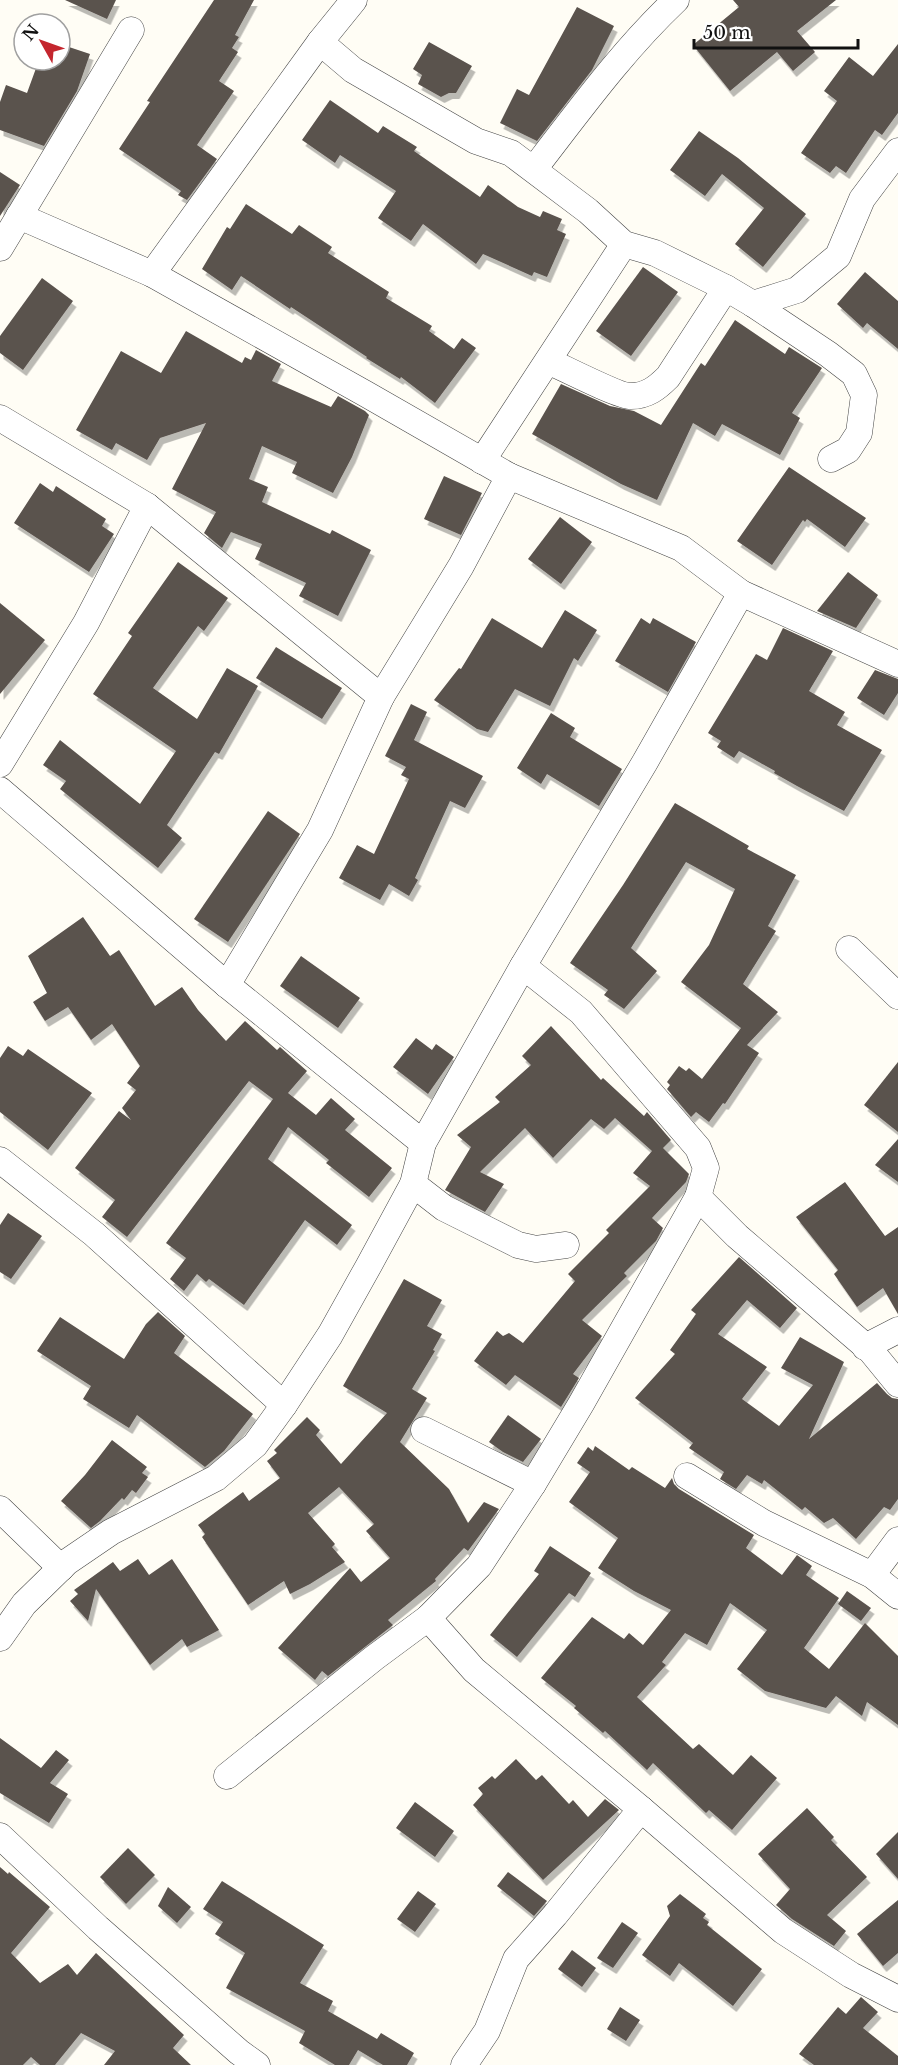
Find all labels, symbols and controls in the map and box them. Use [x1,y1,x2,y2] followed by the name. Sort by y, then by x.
[12,12,72,72] north arrow
[694,12,858,50] scale bar
[18,20,43,45] text: N
[703,22,751,44] text: 50 m

